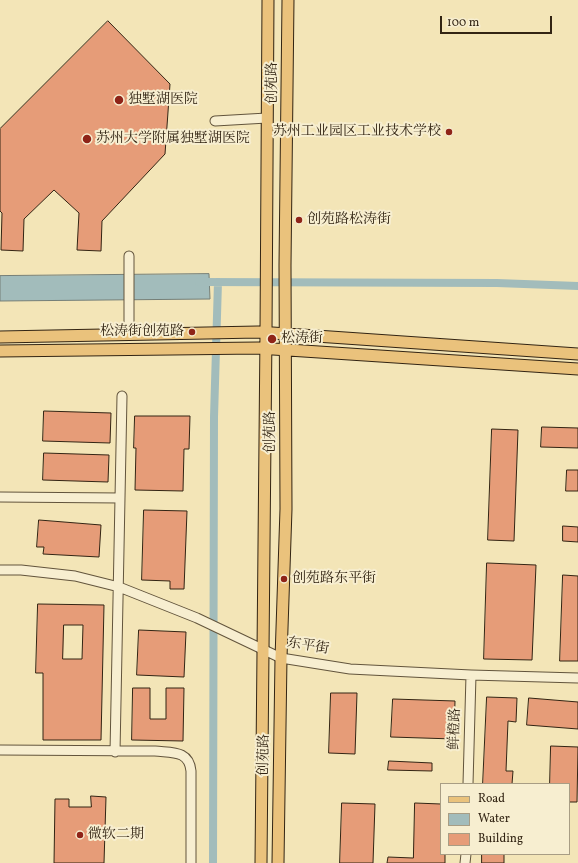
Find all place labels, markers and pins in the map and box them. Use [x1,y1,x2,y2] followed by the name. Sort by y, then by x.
[128,92,198,108] place label: 独墅湖医院
[113,94,125,106] marker: 独墅湖医院
[273,124,441,140] place label: 苏州工业园区工业技术学校
[444,127,454,137] marker: 苏州工业园区工业技术学校
[96,131,250,147] place label: 苏州大学附属独墅湖医院
[81,133,93,145] marker: 苏州大学附属独墅湖医院
[307,212,391,228] place label: 创苑路松涛街
[294,215,304,225] marker: 创苑路松涛街
[100,324,184,340] place label: 松涛街创苑路
[187,327,197,337] marker: 松涛街创苑路
[281,331,323,347] place label: 松涛街
[266,333,278,345] marker: 松涛街
[292,571,376,587] place label: 创苑路东平街
[279,574,289,584] marker: 创苑路东平街
[88,827,144,843] place label: 微软二期
[75,830,85,840] marker: 微软二期

